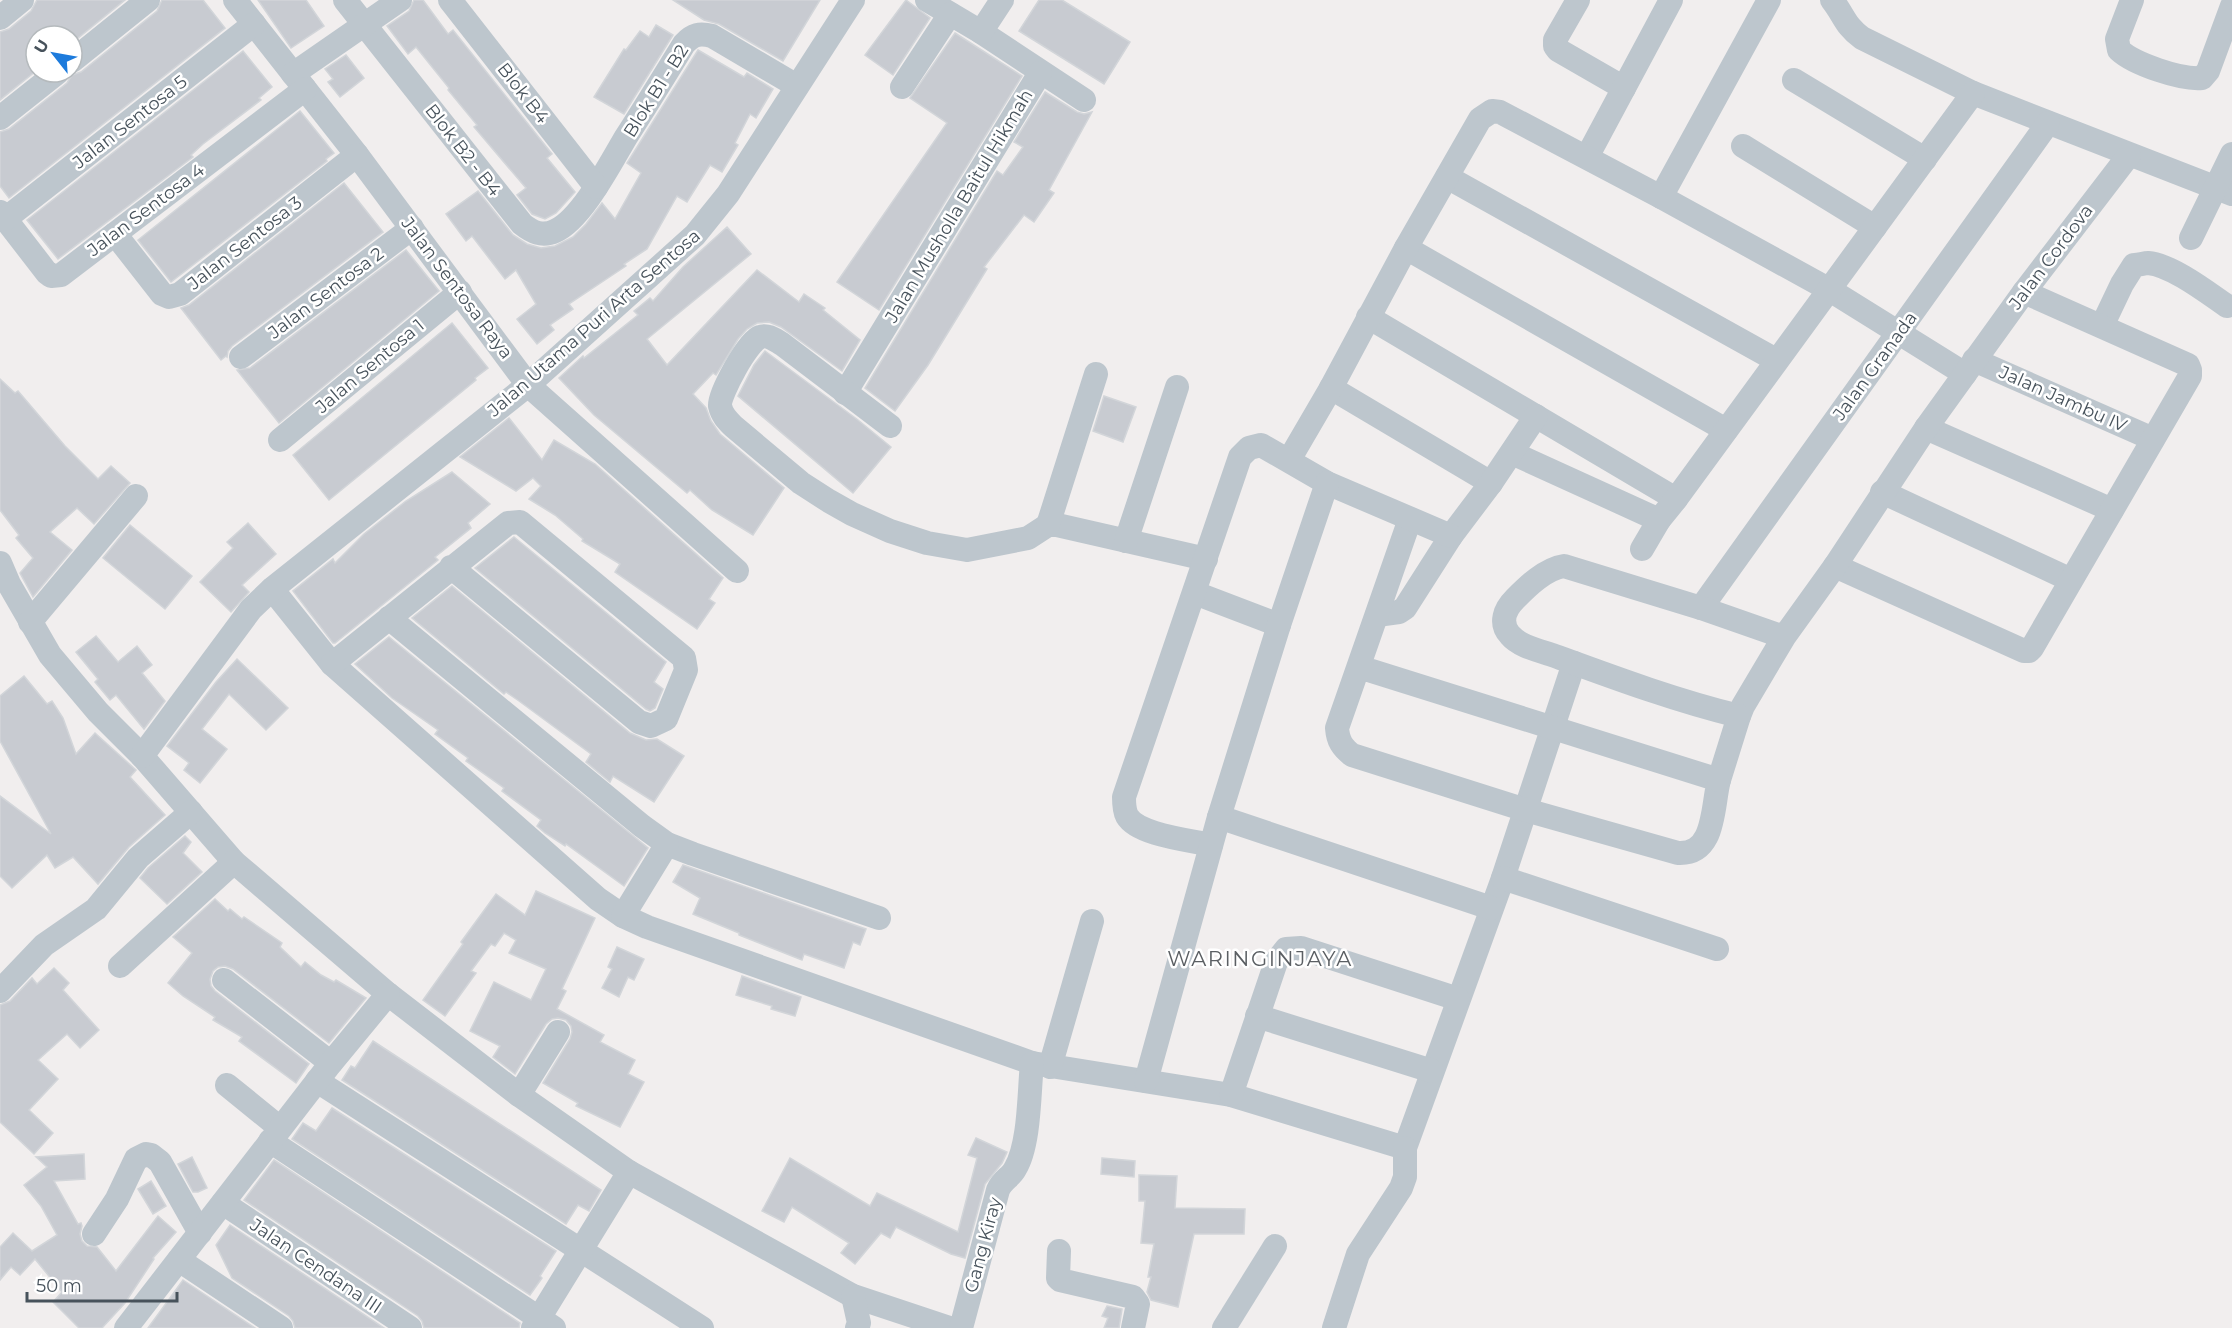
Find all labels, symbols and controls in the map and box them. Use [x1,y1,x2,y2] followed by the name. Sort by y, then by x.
[24,24,84,84] north arrow
[30,36,53,57] text: U
[619,40,693,142] street label: Blok B1 - B2
[493,58,553,128] street label: Blok B4
[68,71,191,174] street label: Jalan Sentosa 5
[880,85,1038,328] street label: Jalan Musholla Baitul Hikmah
[420,100,506,200] street label: Blok B2 - B4
[83,159,209,262] street label: Jalan Sentosa 4
[183,192,306,295] street label: Jalan Sentosa 3
[2004,200,2098,315] street label: Jalan Cordova
[396,212,517,363] street label: Jalan Sentosa Raya
[483,225,705,422] street label: Jalan Utama Puri Arta Sentosa
[263,242,388,344] street label: Jalan Sentosa 2
[1828,308,1922,425] street label: Jalan Granada
[310,314,429,418] street label: Jalan Sentosa 1
[1995,361,2131,437] street label: Jalan Jambu IV
[1167,946,1353,971] district label: WARINGINJAYA
[960,1195,1006,1295] street label: Gang Kiray
[245,1213,386,1318] street label: Jalan Cendana III
[27,1265,177,1303] scale bar
[36,1275,82,1297] text: 50 m

